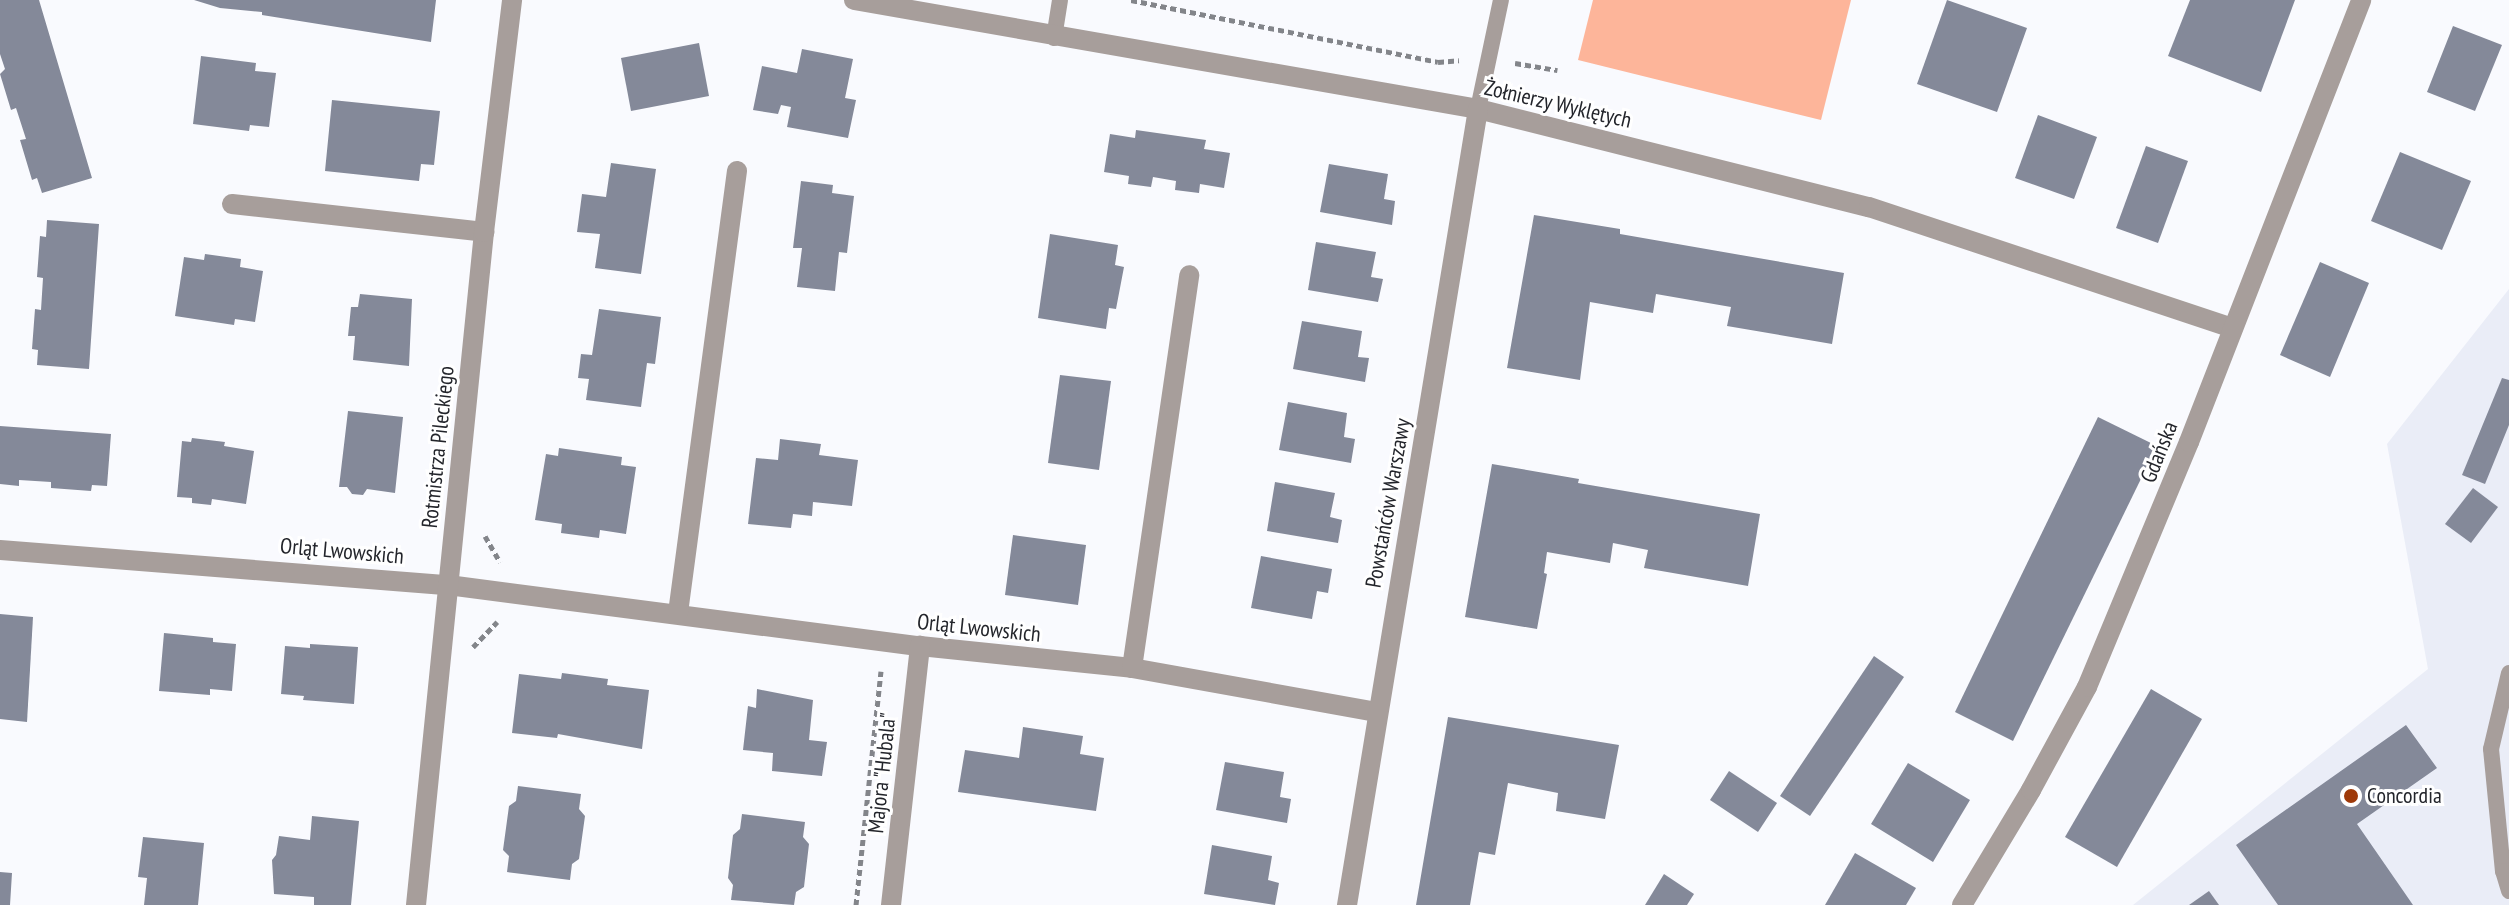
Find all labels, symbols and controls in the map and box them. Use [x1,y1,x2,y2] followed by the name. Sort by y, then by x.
[1482,74,1634,134] street label: Żołnierzy Wyklętych
[416,365,460,529] street label: Rotmistrza Pileckiego
[1360,416,1416,590] street label: Powstańców Warszawy
[2135,418,2183,486] street label: Gdańska
[279,532,405,570] street label: Orląt Lwowskich
[916,608,1042,648] street label: Orląt Lwowskich
[862,711,902,835] street label: Majora "Hubala"
[2367,783,2442,809] place label: Concordia
[2342,787,2360,805] marker: Concordia

